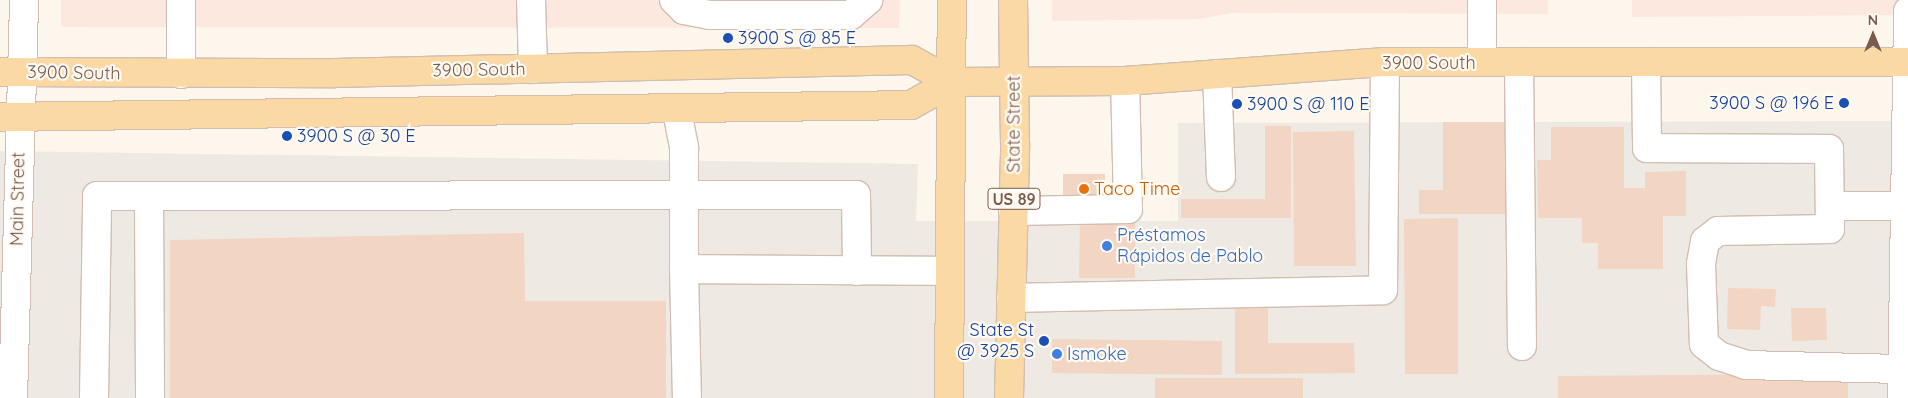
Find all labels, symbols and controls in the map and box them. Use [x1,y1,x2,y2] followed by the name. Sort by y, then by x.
[1848,10,1898,60] north arrow
[1868,11,1878,29] text: N
[738,27,856,49] place label: 3900 S @ 85 E
[722,32,734,44] marker: 3900 S @ 85 E
[1382,52,1476,74] street label: 3900 South
[432,58,526,82] street label: 3900 South
[27,61,121,85] street label: 3900 South
[1003,75,1025,173] street label: State Street
[1709,92,1834,114] place label: 3900 S @ 196 E
[1247,93,1369,115] place label: 3900 S @ 110 E
[1838,97,1850,109] marker: 3900 S @ 196 E
[1231,98,1243,110] marker: 3900 S @ 110 E
[297,125,416,147] place label: 3900 S @ 30 E
[281,130,293,142] marker: 3900 S @ 30 E
[6,152,30,246] street label: Main Street
[1094,178,1180,200] place label: Taco Time
[1078,183,1090,195] marker: Taco Time
[986,185,1042,212] road number: US 89
[1117,225,1263,268] place label: Préstamos Rápidos de Pablo
[1101,240,1113,252] marker: Préstamos Rápidos de Pablo
[957,320,1034,362] place label: State St @ 3925 S
[1038,335,1050,347] marker: State St @ 3925 S
[1067,343,1127,365] place label: Ismoke
[1051,348,1063,360] marker: Ismoke

